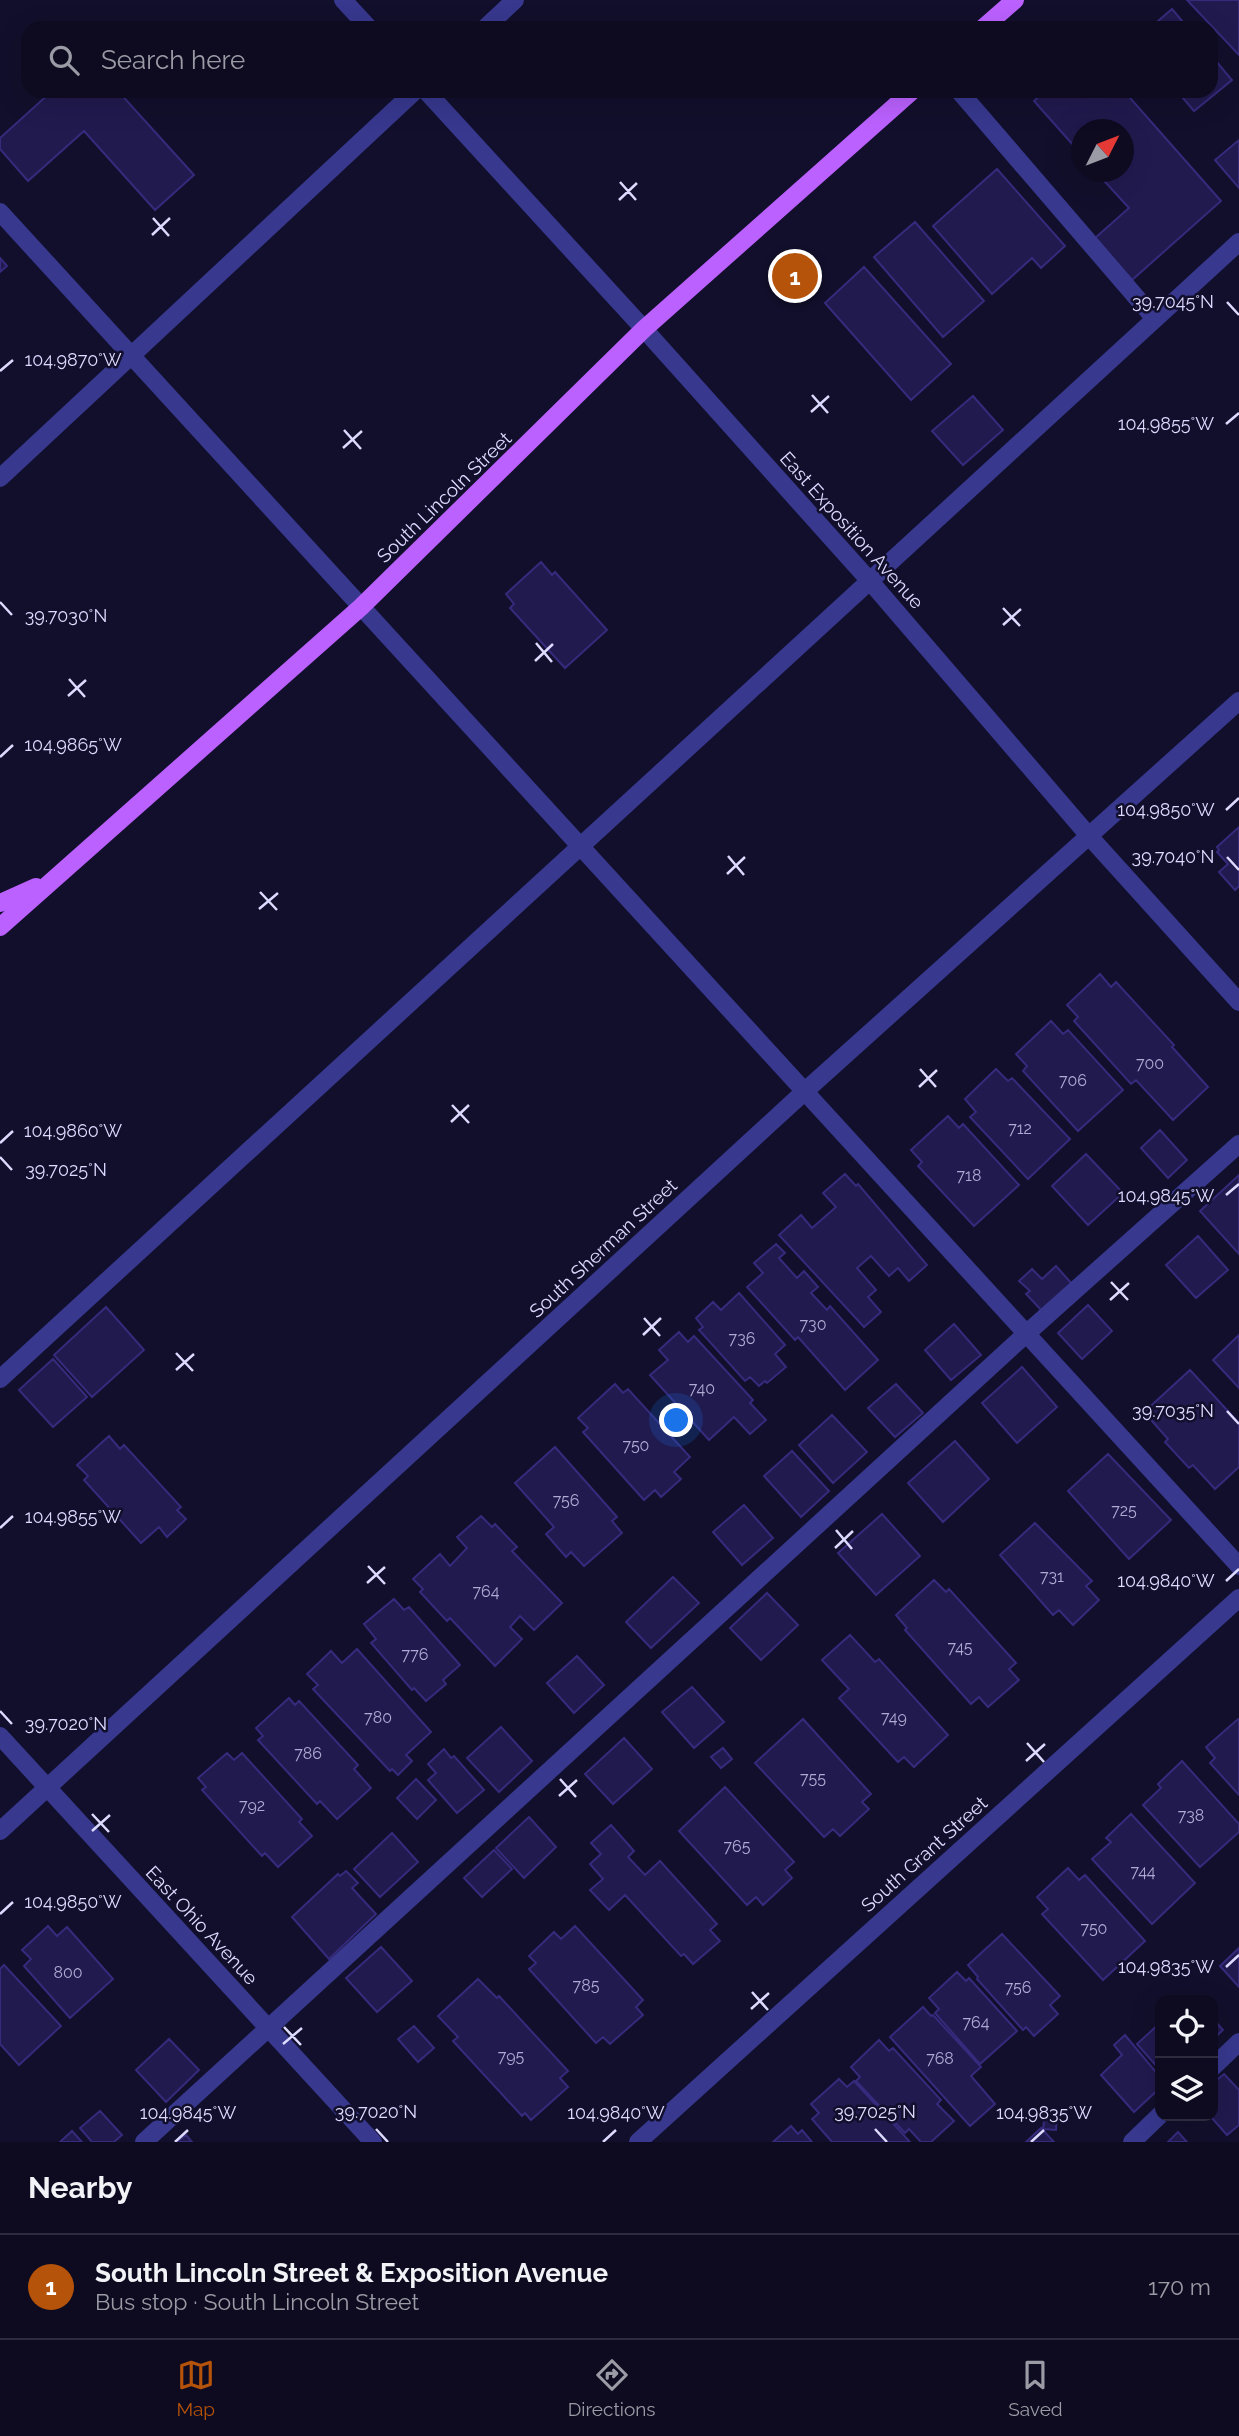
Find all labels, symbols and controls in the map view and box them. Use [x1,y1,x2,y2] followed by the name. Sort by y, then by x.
[21,21,1218,98] search box
[45,41,83,79] icon: search
[101,45,245,75] text: Search here
[1071,119,1134,182] north arrow
[772,250,818,302] pin: 1
[1132,291,1214,312] text: 39.7045°N
[25,349,122,370] text: 104.9870°W
[1118,413,1214,434] text: 104.9855°W
[372,427,516,567] street label: South Lincoln Street
[776,447,928,613] street label: East Exposition Avenue
[25,605,107,626] text: 39.7030°N
[24,734,122,755] text: 104.9865°W
[1117,799,1215,820] text: 104.9850°W
[1132,846,1214,867] text: 39.7040°N
[1136,1054,1164,1073] house number: 700
[1059,1071,1087,1090] house number: 706
[1008,1119,1032,1138] house number: 712
[24,1120,122,1141] text: 104.9860°W
[25,1159,107,1180] text: 39.7025°N
[957,1166,981,1185] house number: 718
[525,1174,682,1322] street label: South Sherman Street
[1118,1185,1214,1206] text: 104.9845°W
[800,1315,826,1334] house number: 730
[729,1329,755,1348] house number: 736
[689,1379,715,1398] house number: 740
[1132,1400,1214,1421] text: 39.7035°N
[659,1403,693,1437] your location
[623,1436,649,1455] house number: 750
[553,1491,579,1510] house number: 756
[1111,1501,1137,1520] house number: 725
[25,1506,121,1527] text: 104.9855°W
[1040,1567,1064,1586] house number: 731
[1117,1570,1215,1591] text: 104.9840°W
[473,1582,500,1601] house number: 764
[947,1638,973,1657] house number: 745
[402,1645,428,1664] house number: 776
[364,1708,392,1727] house number: 780
[881,1708,907,1727] house number: 749
[25,1713,107,1734] text: 39.7020°N
[294,1744,322,1763] house number: 786
[800,1769,826,1788] house number: 755
[856,1791,992,1916] street label: South Grant Street
[239,1796,265,1815] house number: 792
[1178,1806,1204,1825] house number: 738
[724,1837,751,1856] house number: 765
[141,1861,263,1989] street label: East Ohio Avenue
[1130,1862,1156,1881] house number: 744
[24,1891,122,1912] text: 104.9850°W
[1081,1919,1107,1938] house number: 750
[1118,1956,1214,1977] text: 104.9835°W
[53,1963,83,1982] house number: 800
[573,1976,600,1995] house number: 785
[1005,1978,1031,1997] house number: 756
[1155,1995,1218,2121] map controls
[1155,1995,1218,2058] button: locate
[963,2013,990,2032] house number: 764
[498,2047,525,2066] house number: 795
[926,2049,954,2068] house number: 768
[1155,2058,1218,2121] button: layers
[335,2101,417,2122] text: 39.7020°N
[834,2101,916,2122] text: 39.7025°N
[140,2102,236,2123] text: 104.9845°W
[567,2102,665,2123] text: 104.9840°W
[996,2102,1092,2123] text: 104.9835°W
[28,2170,132,2205] text: Nearby
[95,2258,608,2288] text: South Lincoln Street & Exposition Avenue
[45,2273,57,2300] text: 1
[1148,2273,1211,2300] text: 170 m
[95,2288,419,2315] text: Bus stop · South Lincoln Street
[176,2356,215,2420] tab: Map
[568,2356,656,2420] tab: Directions
[1008,2356,1063,2420] tab: Saved

